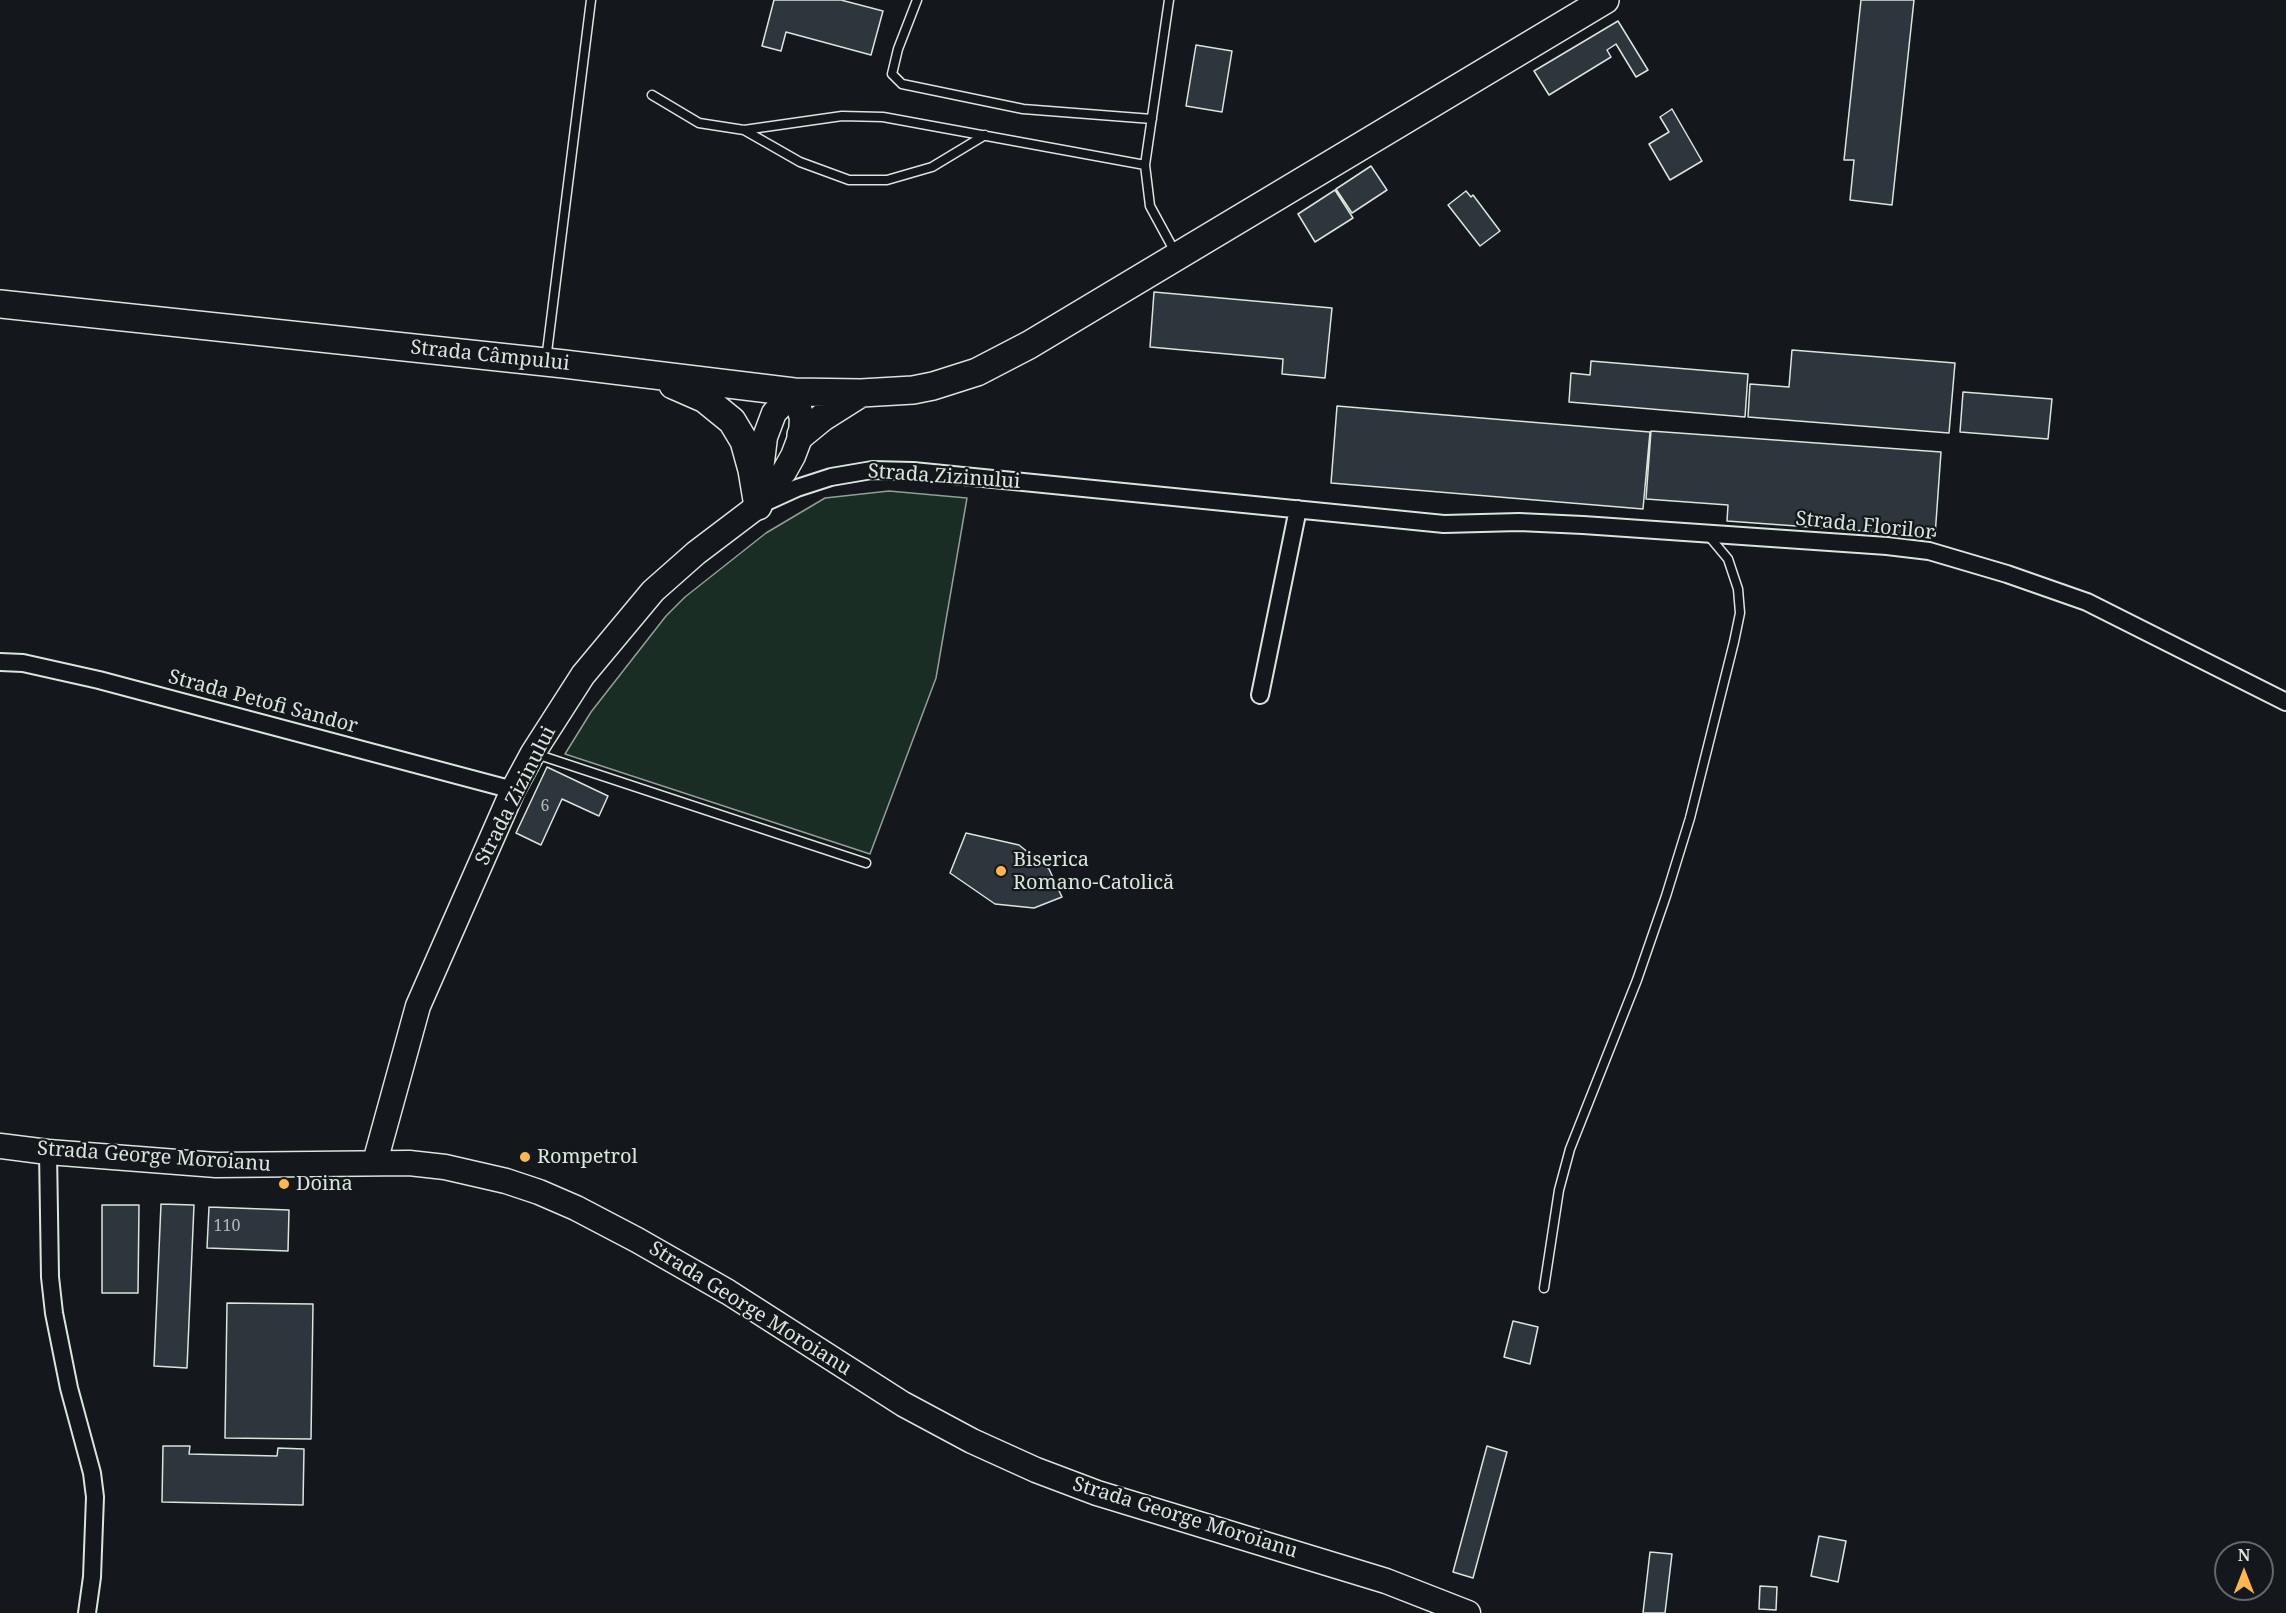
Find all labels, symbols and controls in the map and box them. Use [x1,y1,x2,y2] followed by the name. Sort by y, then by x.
[409,336,571,376] street label: Strada Câmpului
[867,460,1021,494] street label: Strada Zizinului
[1794,507,1936,545] street label: Strada Florilor
[166,665,360,739] street label: Strada Petofi Sandor
[471,723,561,869] street label: Strada Zizinului
[541,796,549,816] house number: 6
[1013,848,1174,895] place label: Biserica Romano-Catolică
[994,864,1008,878] marker: Biserica Romano-Catolică
[36,1137,272,1177] street label: Strada George Moroianu
[537,1145,638,1169] place label: Rompetrol
[518,1150,532,1164] marker: Rompetrol
[296,1172,353,1196] place label: Doina
[277,1177,291,1191] marker: Doina
[214,1216,240,1236] house number: 110
[644,1237,856,1381] street label: Strada George Moroianu
[1070,1472,1300,1564] street label: Strada George Moroianu
[2214,1541,2274,1601] north arrow
[2238,1544,2250,1566] text: N

